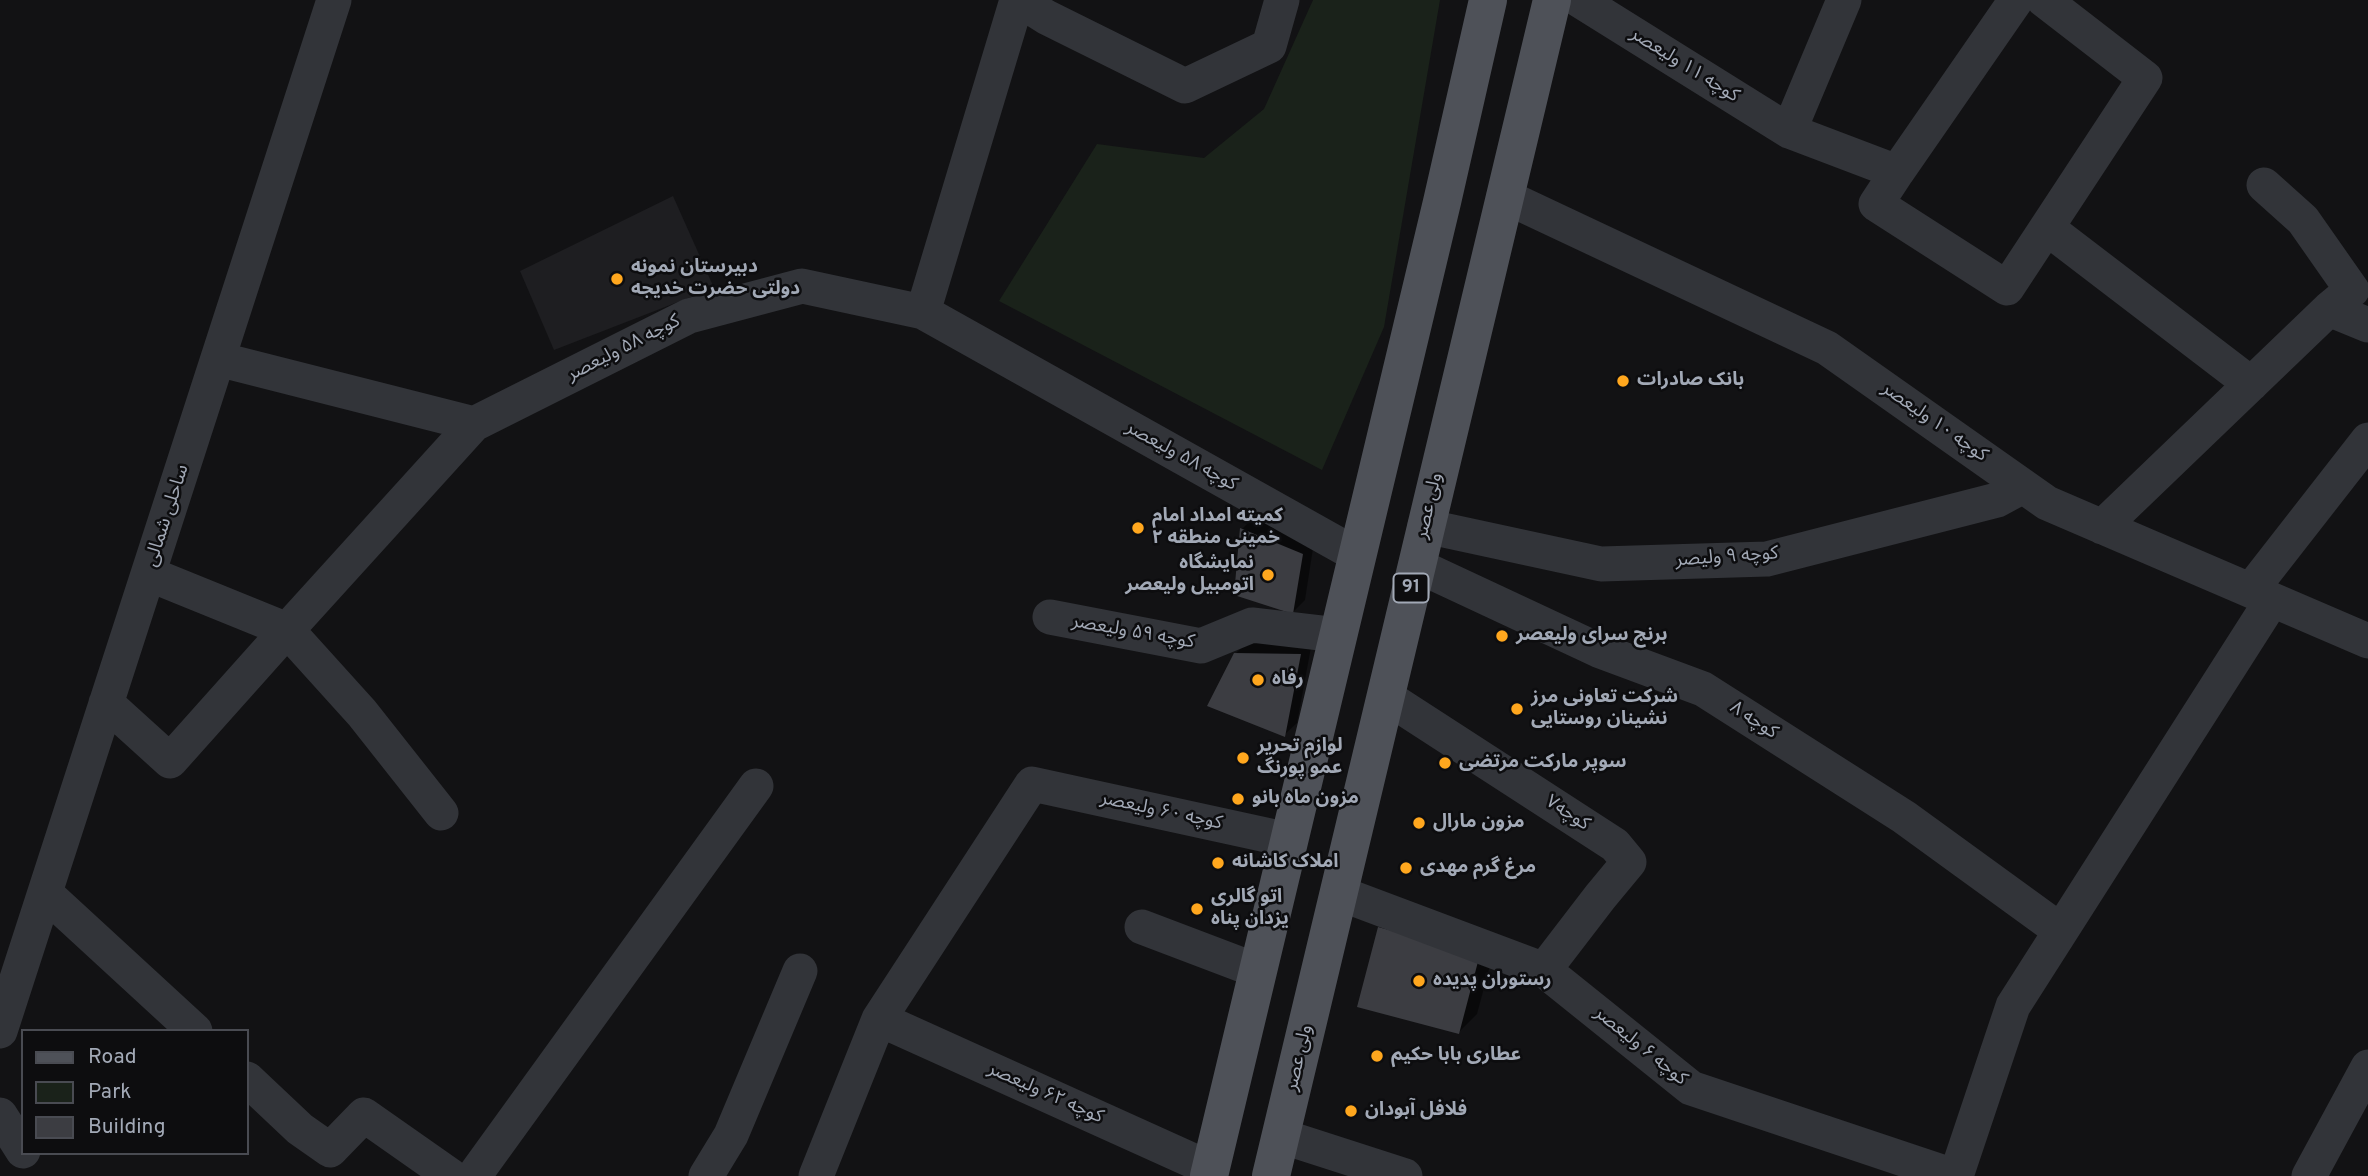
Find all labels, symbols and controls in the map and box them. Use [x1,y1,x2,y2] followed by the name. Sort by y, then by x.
[1625,24,1743,108] street label: کوچه ۱۱ ولیعصر
[631,257,800,301] place label: دبیرستان نمونه دولتی حضرت خدیجه
[609,271,625,287] marker: دبیرستان نمونه دولتی حضرت خدیجه
[564,311,684,387] street label: کوچه ۵۸ ولیعصر
[1637,370,1744,392] place label: بانک صادرات
[1615,373,1631,389] marker: بانک صادرات
[1877,378,1991,468] street label: کوچه ۱۰ ولیعصر
[1121,417,1241,497] street label: کوچه ۵۸ ولیعصر
[141,462,195,570] street label: ساحلی شمالی
[1411,471,1449,541] street label: ولی عصر
[1152,506,1283,550] place label: کمیته امداد امام خمینی منطقه ۲
[1130,520,1146,536] marker: کمیته امداد امام خمینی منطقه ۲
[1675,543,1779,573] street label: کوچه ۹ ولیصر
[1125,553,1254,597] place label: نمایشگاه اتومبیل ولیعصر
[1260,567,1276,583] marker: نمایشگاه اتومبیل ولیعصر
[1394,574,1428,602] road number: 91
[1070,611,1196,655] street label: کوچه ۵۹ ولیعصر
[1516,625,1667,647] place label: برنج سرای ولیعصر
[1494,628,1510,644] marker: برنج سرای ولیعصر
[1272,669,1304,691] place label: رفاه
[1250,672,1266,688] marker: رفاه
[1531,687,1678,731] place label: شرکت تعاونی مرز نشینان روستایی
[1725,697,1781,745] street label: کوچه ۸
[1509,701,1525,717] marker: شرکت تعاونی مرز نشینان روستایی
[1257,736,1343,780] place label: لوازم تحریر عمو پورنگ
[1235,750,1251,766] marker: لوازم تحریر عمو پورنگ
[1459,752,1626,774] place label: سوپر مارکت مرتضی
[1437,755,1453,771] marker: سوپر مارکت مرتضی
[1098,788,1224,836] street label: کوچه ۶۰ ولیعصر
[1252,788,1359,810] place label: مزون ماه بانو
[1230,791,1246,807] marker: مزون ماه بانو
[1541,791,1593,837] street label: کوچه۷
[1433,812,1525,834] place label: مزون مارال
[1411,815,1427,831] marker: مزون مارال
[1232,852,1339,874] place label: املاک کاشانه
[1210,855,1226,871] marker: املاک کاشانه
[1420,857,1536,879] place label: مرغ گرم مهدی
[1398,860,1414,876] marker: مرغ گرم مهدی
[1211,887,1289,931] place label: اتو گالری یزدان پناه
[1189,901,1205,917] marker: اتو گالری یزدان پناه
[1433,970,1552,992] place label: رستوران پدیده
[1411,973,1427,989] marker: رستوران پدیده
[1589,1003,1691,1091] street label: کوچه ۶ ولیعصر
[1281,1023,1319,1093] street label: ولی عصر
[21,1029,248,1155] legend
[88,1044,137,1071] text: Road
[1391,1045,1521,1067] place label: عطاری بابا حکیم
[1369,1048,1385,1064] marker: عطاری بابا حکیم
[984,1058,1106,1130] street label: کوچه ۶۲ ولیعصر
[88,1079,131,1106] text: Park
[1365,1100,1467,1122] place label: فلافل آبودان
[1343,1103,1359,1119] marker: فلافل آبودان
[88,1114,166,1141] text: Building

